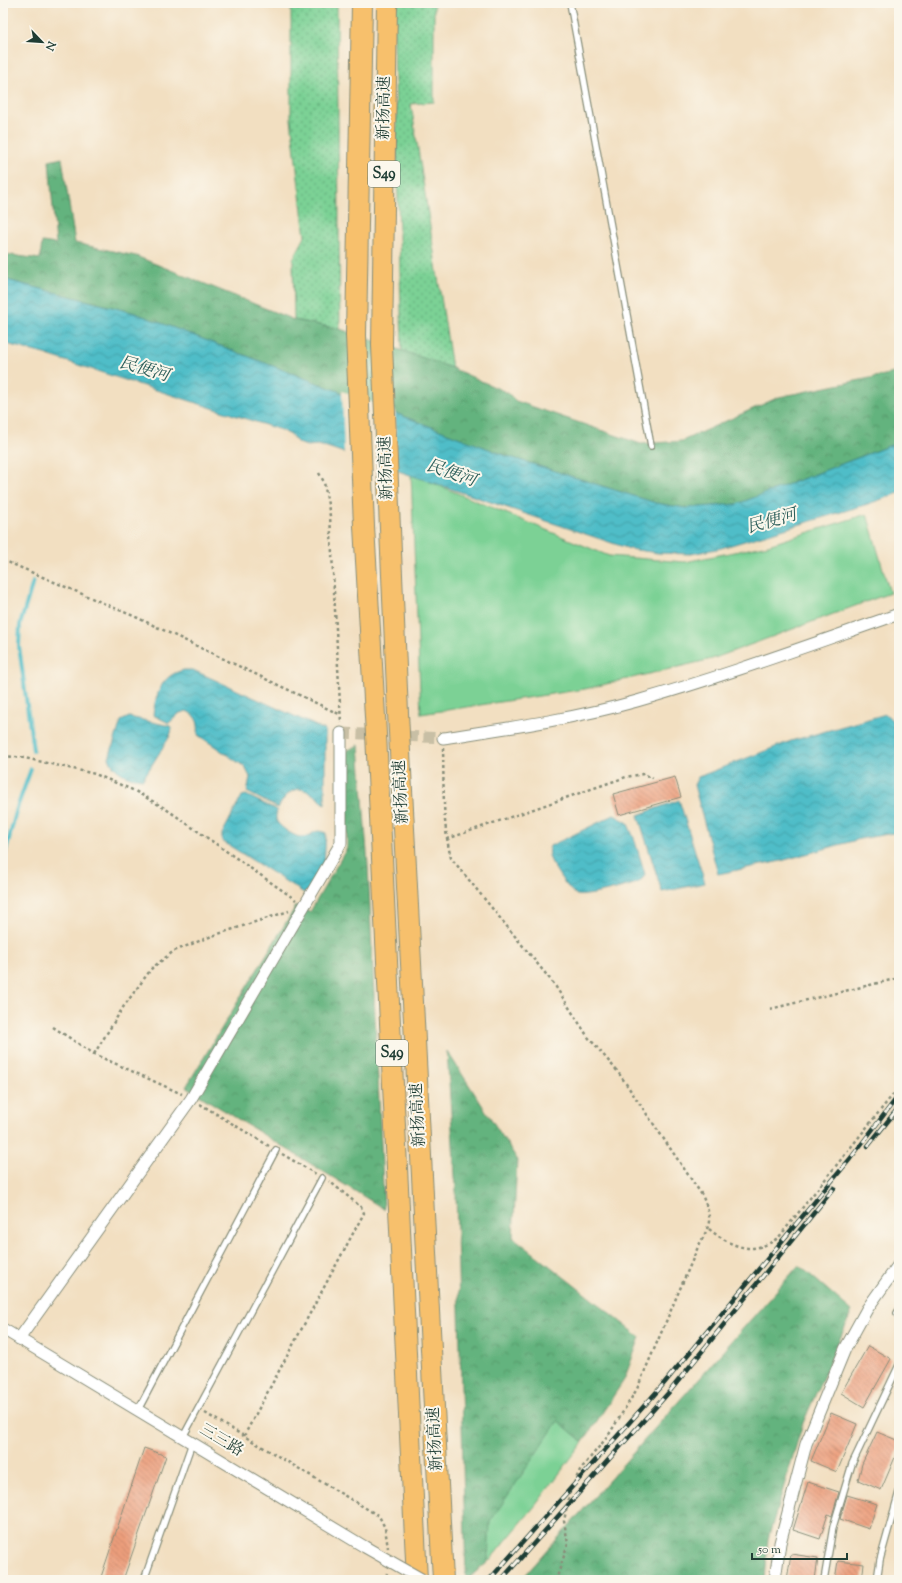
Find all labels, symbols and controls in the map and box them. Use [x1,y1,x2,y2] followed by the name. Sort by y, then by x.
[22,22,62,62] north arrow
[41,38,60,53] text: N
[373,76,397,140] street label: 新扬高速
[368,161,400,187] road number: S49
[116,351,175,389] water label: 民便河
[374,436,400,500] street label: 新扬高速
[423,454,482,495] water label: 民便河
[744,503,803,541] water label: 民便河
[389,759,415,825] street label: 新扬高速
[376,1040,408,1066] road number: S49
[406,1082,432,1148] street label: 新扬高速
[423,1406,449,1472] street label: 新扬高速
[194,1419,248,1463] street label: 三三路
[752,1535,847,1561] scale bar
[757,1541,781,1559] text: 50 m

